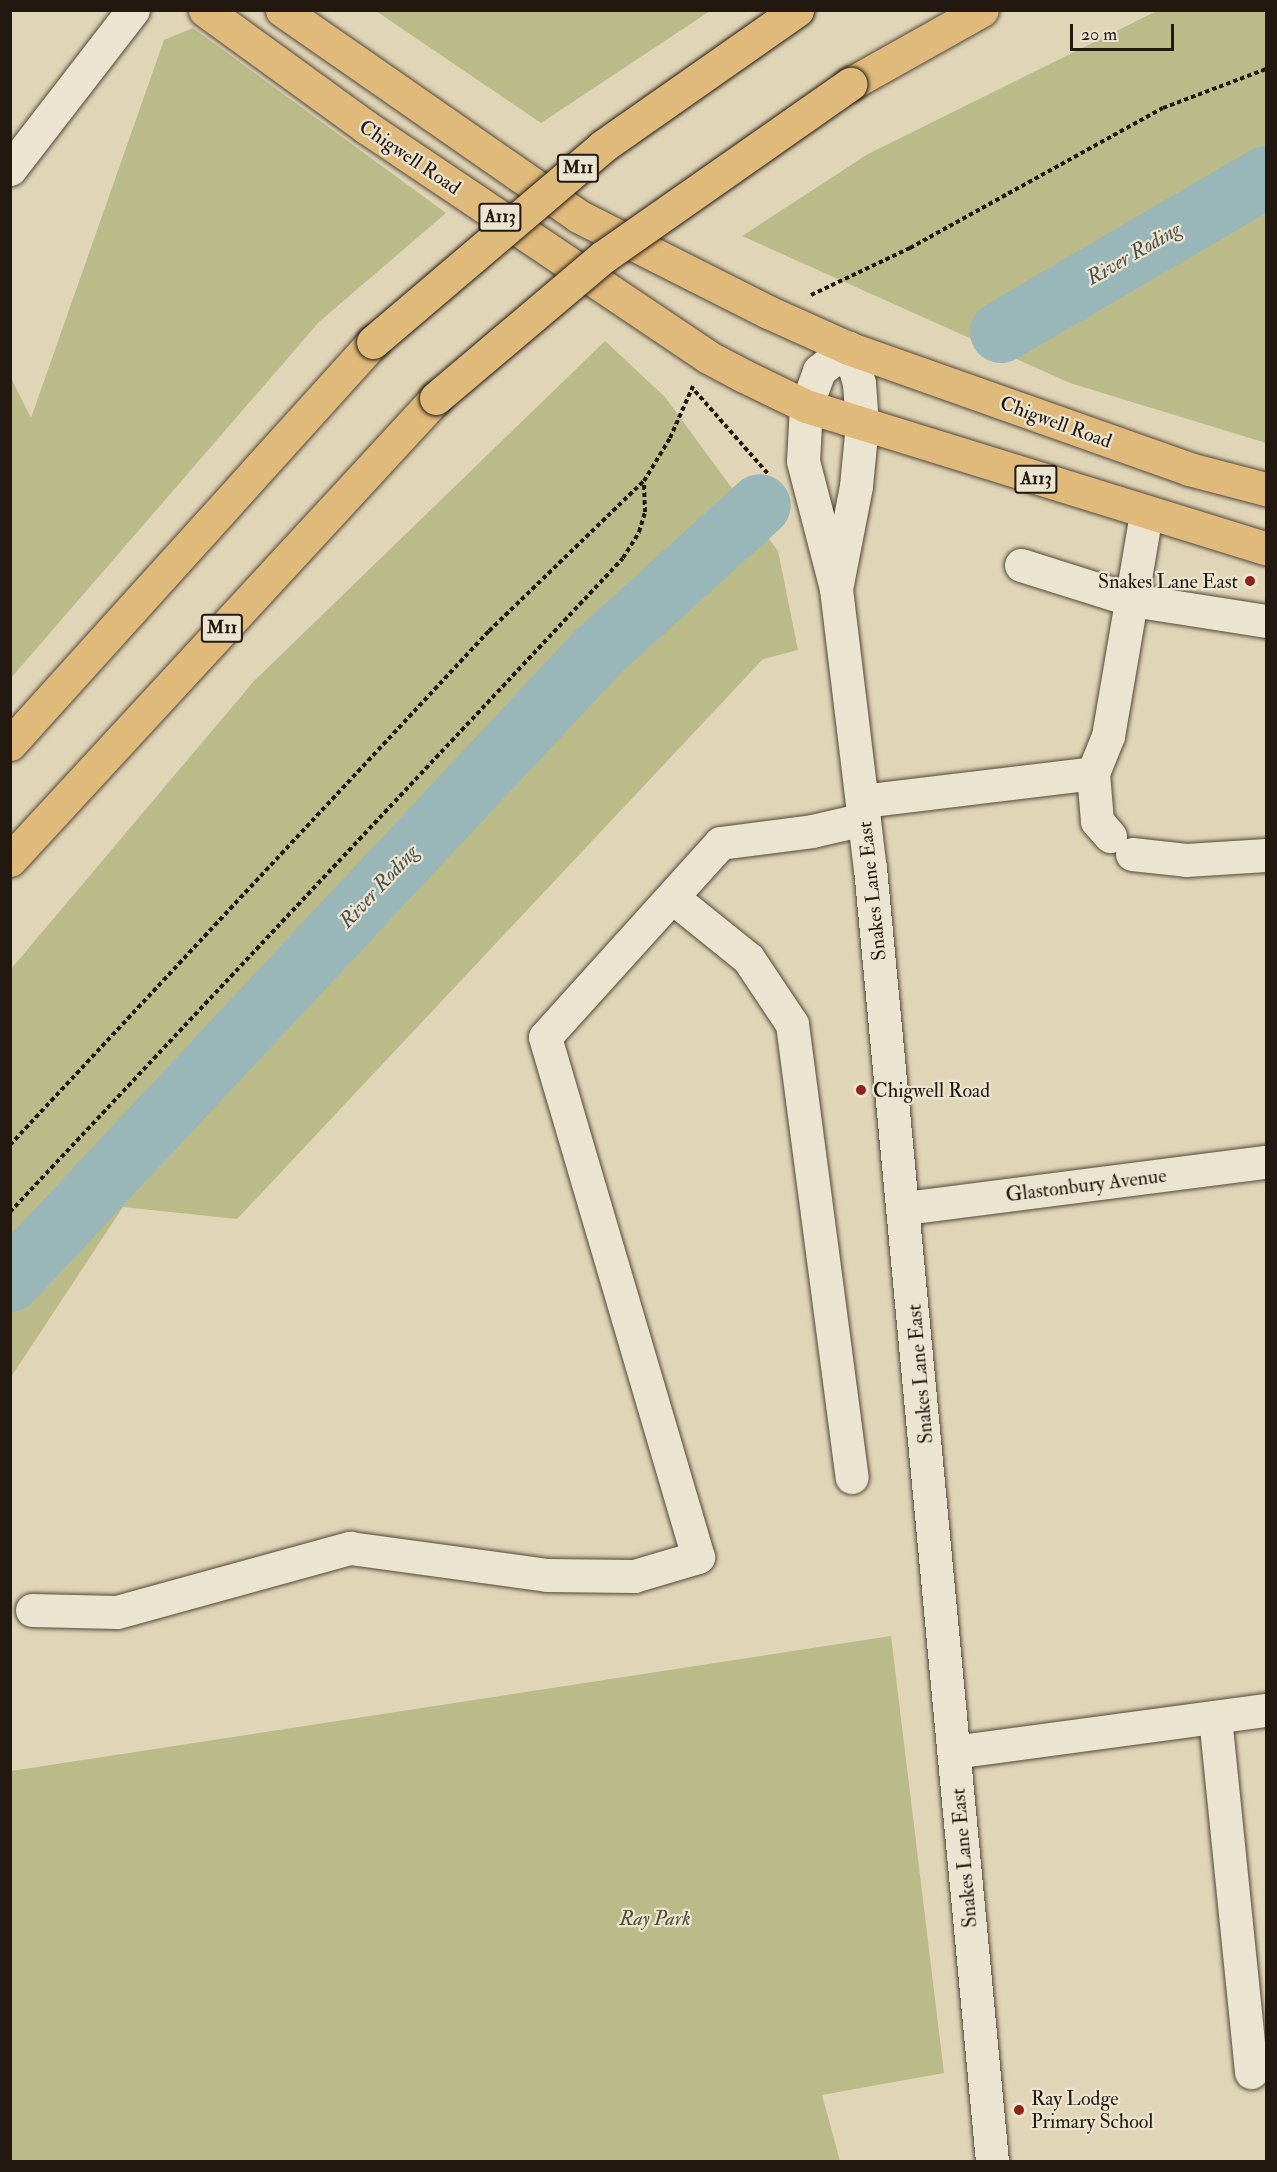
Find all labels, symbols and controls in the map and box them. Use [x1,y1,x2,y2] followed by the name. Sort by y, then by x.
[1073,12,1176,50] scale bar
[1081,23,1117,46] text: 20 m
[355,114,465,200] street label: Chigwell Road
[556,153,600,183] road number: M11
[478,202,522,232] road number: A113
[1082,217,1186,291] water label: River Roding
[997,391,1115,453] street label: Chigwell Road
[1014,464,1058,494] road number: A113
[1098,569,1238,593] place label: Snakes Lane East
[1243,574,1257,588] marker: Snakes Lane East
[200,613,244,643] road number: M11
[853,820,891,962] street label: Snakes Lane East
[334,840,424,934] water label: River Roding
[873,1078,990,1102] place label: Chigwell Road
[854,1083,868,1097] marker: Chigwell Road
[1004,1163,1168,1207] street label: Glastonbury Avenue
[902,1303,938,1445] street label: Snakes Lane East
[946,1787,982,1929] street label: Snakes Lane East
[619,1906,691,1930] park label: Ray Park
[1031,2086,1153,2133] place label: Ray Lodge Primary School
[1012,2103,1026,2117] marker: Ray Lodge Primary School

